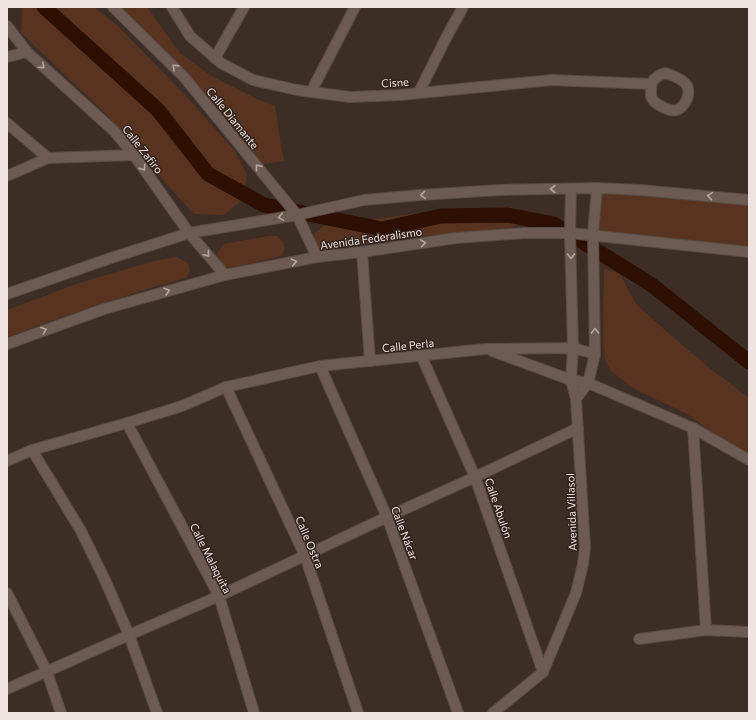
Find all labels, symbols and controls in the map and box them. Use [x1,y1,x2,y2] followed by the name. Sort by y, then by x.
[37,61,45,68] one-way arrow
[172,64,180,72] one-way arrow
[381,75,409,89] street label: Cisne
[204,85,262,152] street label: Calle Diamante
[120,122,166,176] street label: Calle Zafiro
[138,163,145,170] one-way arrow
[256,164,263,171] one-way arrow
[550,185,556,193] one-way arrow
[420,190,426,199] one-way arrow
[707,192,713,201] one-way arrow
[278,213,284,221] one-way arrow
[319,224,423,252] street label: Avenida Federalismo
[419,239,426,248] one-way arrow
[202,249,210,257] one-way arrow
[567,253,575,259] one-way arrow
[291,258,297,266] one-way arrow
[164,287,171,296] one-way arrow
[40,327,47,335] one-way arrow
[591,328,599,334] one-way arrow
[381,336,435,354] street label: Calle Perla
[563,473,579,551] street label: Avenida Villasol
[483,476,515,540] street label: Calle Abulón
[389,504,421,562] street label: Calle Nácar
[293,514,327,570] street label: Calle Ostra
[188,521,234,595] street label: Calle Malaquita

